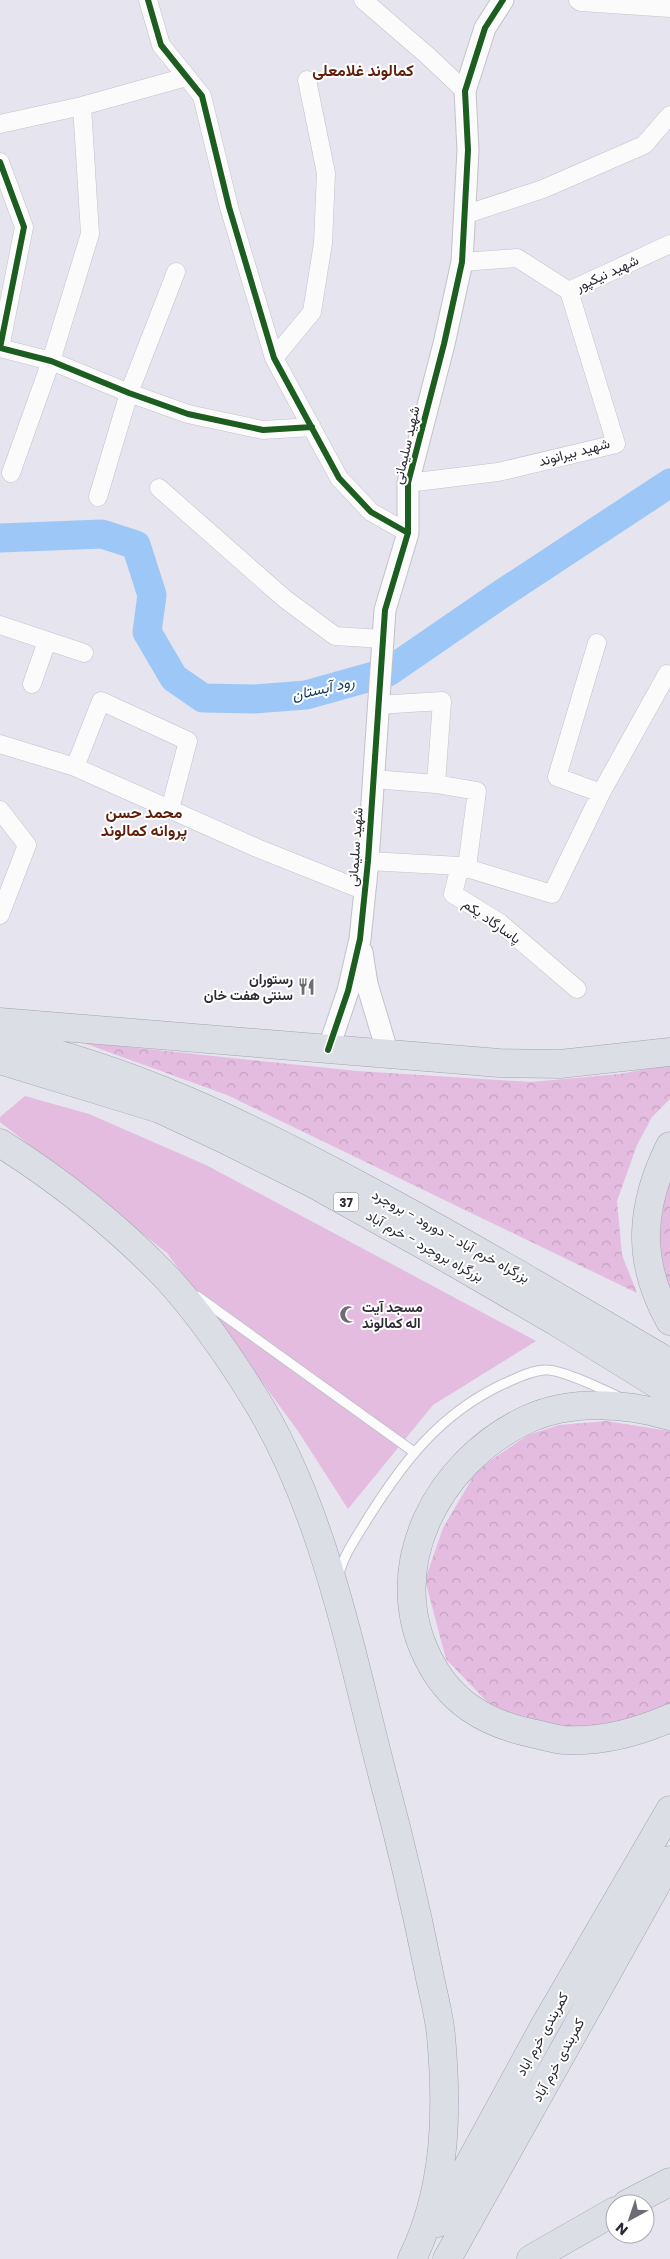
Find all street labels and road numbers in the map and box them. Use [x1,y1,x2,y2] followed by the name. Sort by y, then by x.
[571,250,642,297] street label: شهید نیکپور
[387,404,425,486] street label: شهید سلیمانی
[536,433,612,471] street label: شهید بیرانوند
[342,807,368,887] street label: شهید سلیمانی
[459,894,525,948] street label: پاسارگاد یکم
[369,1184,533,1288] street label: بزرگراه خرم آباد - دورود - بروجرد
[334,1192,358,1212] road number: 37
[363,1205,487,1287] street label: بزرگراه بروجرد - خرم آباد
[511,1989,573,2079] street label: کمربندی خرم اباد
[527,2015,589,2105] street label: کمربندی خرم آباد

